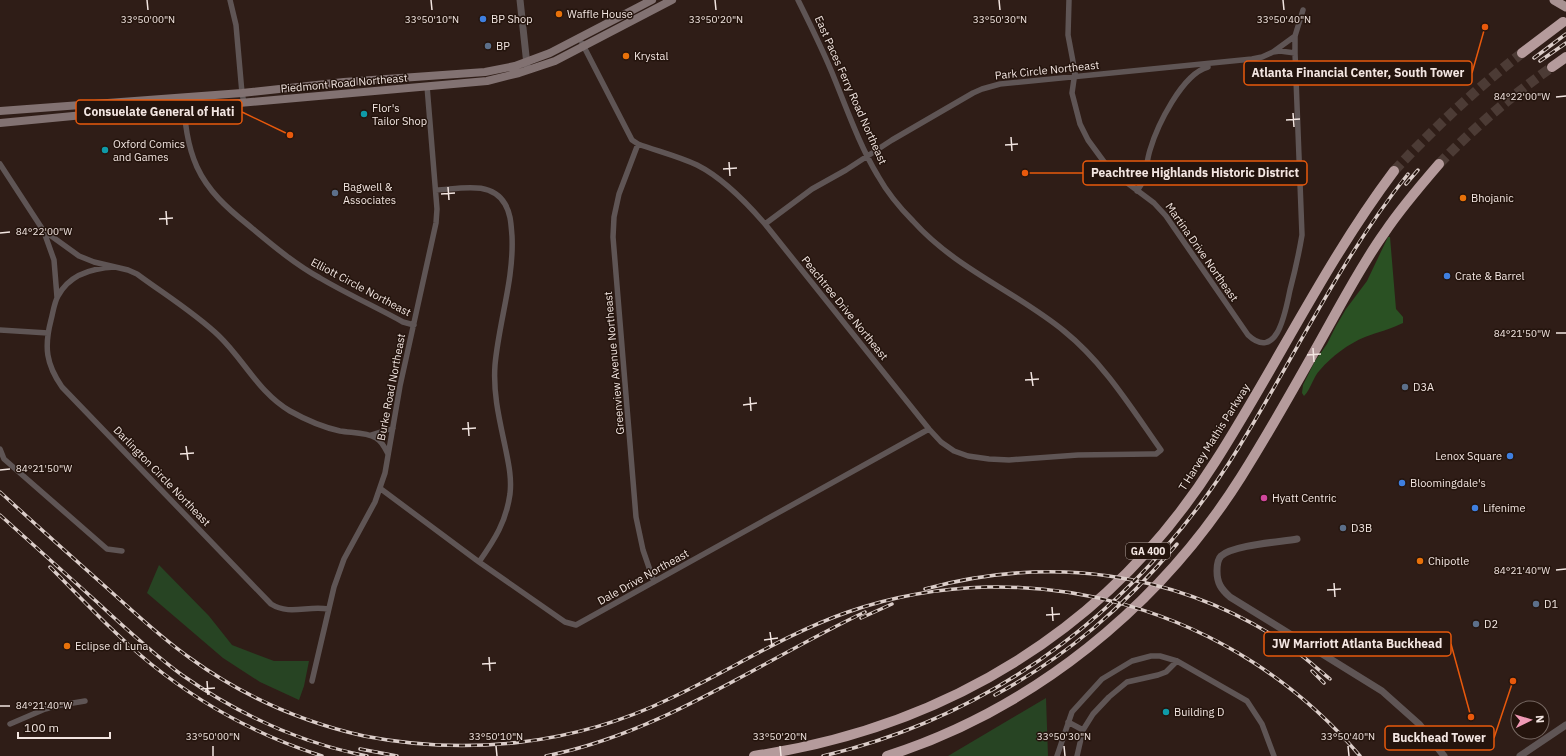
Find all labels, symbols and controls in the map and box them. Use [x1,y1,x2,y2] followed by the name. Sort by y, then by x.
[567,7,633,21] place label: Waffle House
[554,9,564,19] marker: Waffle House
[491,12,533,26] place label: BP Shop
[121,13,175,26] text: 33°50'00"N
[405,13,459,26] text: 33°50'10"N
[689,13,743,26] text: 33°50'20"N
[973,13,1027,26] text: 33°50'30"N
[1257,13,1311,26] text: 33°50'40"N
[478,14,488,24] marker: BP Shop
[812,14,890,167] street label: East Paces Ferry Road Northeast
[496,39,510,53] place label: BP
[483,41,493,51] marker: BP
[634,49,668,63] place label: Krystal
[621,51,631,61] marker: Krystal
[994,58,1100,82] street label: Park Circle Northeast
[1244,61,1472,85] callout: Atlanta Financial Center, South Tower
[1252,65,1465,80] text: Atlanta Financial Center, South Tower
[280,70,408,96] street label: Piedmont Road Northeast
[1494,90,1550,103] text: 84°22'00"W
[76,100,242,124] callout: Consuelate General of Hati
[372,101,427,128] place label: Flor's Tailor Shop
[84,104,234,119] text: Consuelate General of Hati
[359,109,369,119] marker: Flor's Tailor Shop
[113,137,185,164] place label: Oxford Comics and Games
[100,145,110,155] marker: Oxford Comics and Games
[1083,161,1307,185] callout: Peachtree Highlands Historic District
[1091,165,1299,180] text: Peachtree Highlands Historic District
[343,180,396,207] place label: Bagwell & Associates
[330,188,340,198] marker: Bagwell & Associates
[1471,191,1514,205] place label: Bhojanic
[1458,193,1468,203] marker: Bhojanic
[1163,200,1242,304] street label: Martina Drive Northeast
[16,225,72,238] text: 84°22'00"W
[799,253,891,363] street label: Peachtree Drive Northeast
[309,255,414,319] street label: Elliott Circle Northeast
[1455,269,1525,283] place label: Crate & Barrel
[1442,271,1452,281] marker: Crate & Barrel
[601,291,627,435] street label: Greenview Avenue Northeast
[1494,327,1550,340] text: 84°21'50"W
[374,332,408,442] street label: Burke Road Northeast
[1175,380,1253,493] street label: T Harvey Mathis Parkway
[1413,380,1434,394] place label: D3A
[1400,382,1410,392] marker: D3A
[110,423,214,529] street label: Darlington Circle Northeast
[1435,449,1502,463] place label: Lenox Square
[1505,451,1515,461] marker: Lenox Square
[16,462,72,475] text: 84°21'50"W
[1410,476,1486,490] place label: Bloomingdale's
[1397,478,1407,488] marker: Bloomingdale's
[1272,491,1337,505] place label: Hyatt Centric
[1259,493,1269,503] marker: Hyatt Centric
[1483,501,1525,515] place label: Lifenime
[1470,503,1480,513] marker: Lifenime
[1351,521,1372,535] place label: D3B
[1338,523,1348,533] marker: D3B
[1126,543,1170,559] road number: GA 400
[595,546,691,608] street label: Dale Drive Northeast
[1428,554,1469,568] place label: Chipotle
[1415,556,1425,566] marker: Chipotle
[1494,564,1550,577] text: 84°21'40"W
[1544,597,1558,611] place label: D1
[1531,599,1541,609] marker: D1
[1484,617,1498,631] place label: D2
[1471,619,1481,629] marker: D2
[1264,632,1451,656] callout: JW Marriott Atlanta Buckhead
[1272,636,1442,651] text: JW Marriott Atlanta Buckhead
[75,639,149,653] place label: Eclipse di Luna
[62,641,72,651] marker: Eclipse di Luna
[16,699,72,712] text: 84°21'40"W
[1510,700,1550,740] north arrow
[1174,705,1224,719] place label: Building D
[1161,707,1171,717] marker: Building D
[18,714,110,740] scale bar
[1533,715,1547,724] text: N
[24,720,59,735] text: 100 m
[1385,726,1494,750] callout: Buckhead Tower
[186,730,240,743] text: 33°50'00"N
[469,730,523,743] text: 33°50'10"N
[753,730,807,743] text: 33°50'20"N
[1037,730,1091,743] text: 33°50'30"N
[1321,730,1375,743] text: 33°50'40"N
[1392,730,1486,745] text: Buckhead Tower

